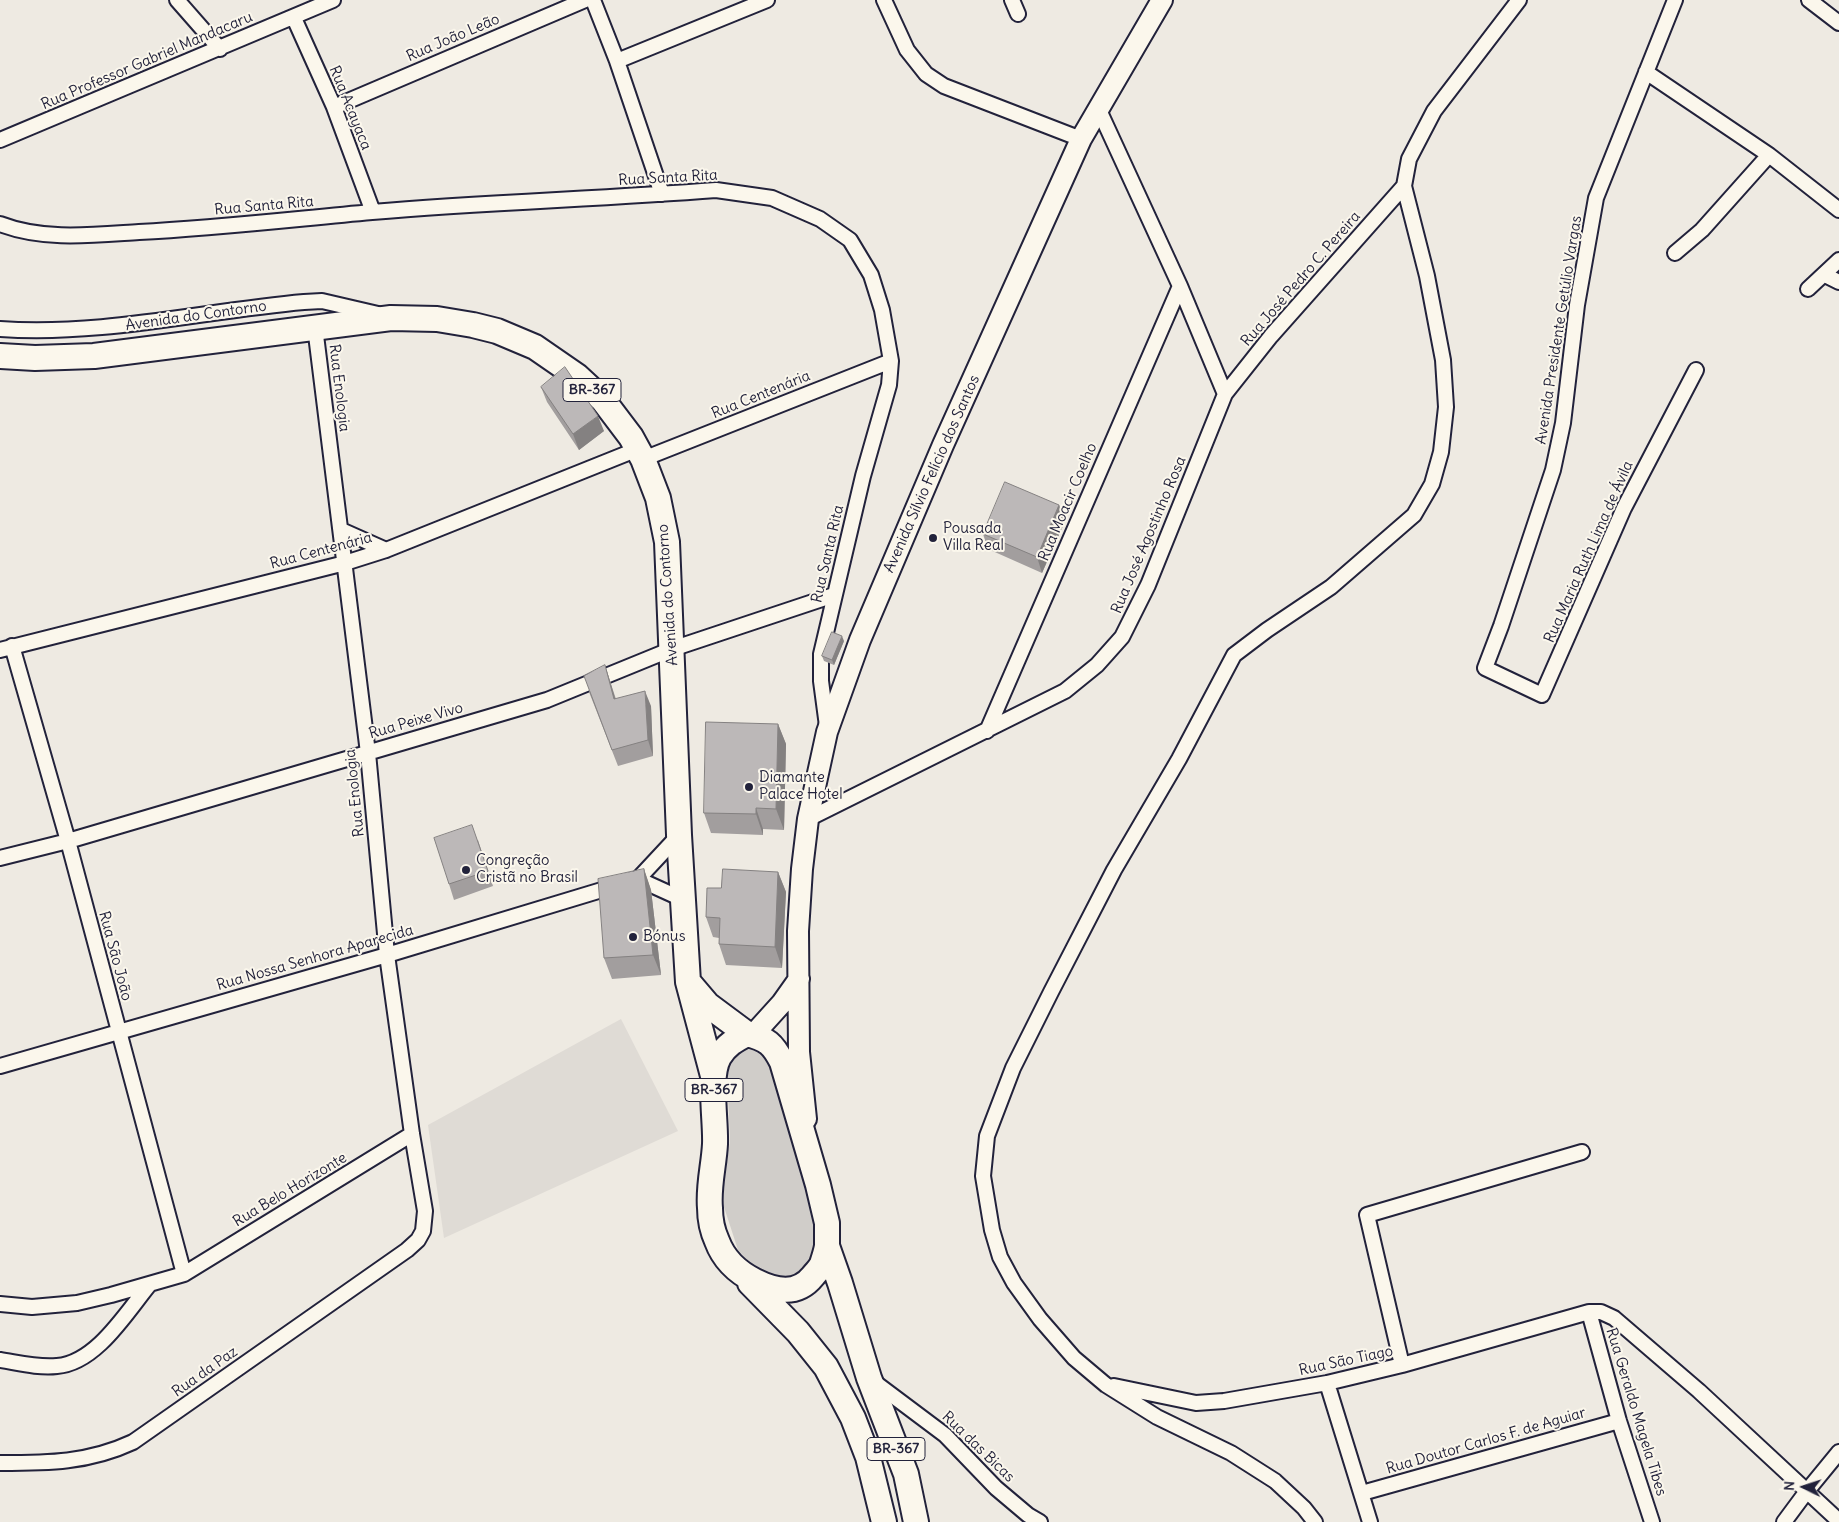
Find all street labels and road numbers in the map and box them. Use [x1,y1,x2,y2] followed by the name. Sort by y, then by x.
[39,8,255,114] street label: Rua Professor Gabriel Mandacaru
[404,10,502,66] street label: Rua João Leão
[325,63,375,153] street label: Rua Acayaca
[618,166,718,190] street label: Rua Santa Rita
[214,193,314,219] street label: Rua Santa Rita
[1238,208,1364,350] street label: Rua José Pedro C. Pereira
[1532,214,1586,446] street label: Avenida Presidente Getúlio Vargas
[124,297,268,335] street label: Avenida do Contorno
[325,343,353,433] street label: Rua Enologia
[709,367,813,423] street label: Rua Centenária
[880,372,984,576] street label: Avenida Sílvio Felício dos Santos
[563,378,621,402] road number: BR-367
[1035,440,1101,564] street label: Rua Moacir Coelho
[1108,454,1190,616] street label: Rua José Agostinho Rosa
[1541,458,1637,646] street label: Rua Maria Ruth Lima de Ávila
[808,504,848,604] street label: Rua Santa Rita
[654,523,682,667] street label: Avenida do Contorno
[268,529,374,573] street label: Rua Centenária
[367,699,465,743] street label: Rua Peixe Vivo
[341,748,369,838] street label: Rua Enologia
[94,909,136,1003] street label: Rua São João
[215,921,415,995] street label: Rua Nossa Senhora Aparecida
[685,1078,743,1102] road number: BR-367
[230,1149,350,1231] street label: Rua Belo Horizonte
[1602,1326,1670,1498] street label: Rua Geraldo Magela Tibes
[1297,1342,1395,1380] street label: Rua São Tiago
[169,1343,241,1401] street label: Rua da Paz
[1384,1404,1588,1478] street label: Rua Doutor Carlos F. de Aguiar
[938,1408,1018,1486] street label: Rua das Bicas
[867,1438,925,1460] road number: BR-367

